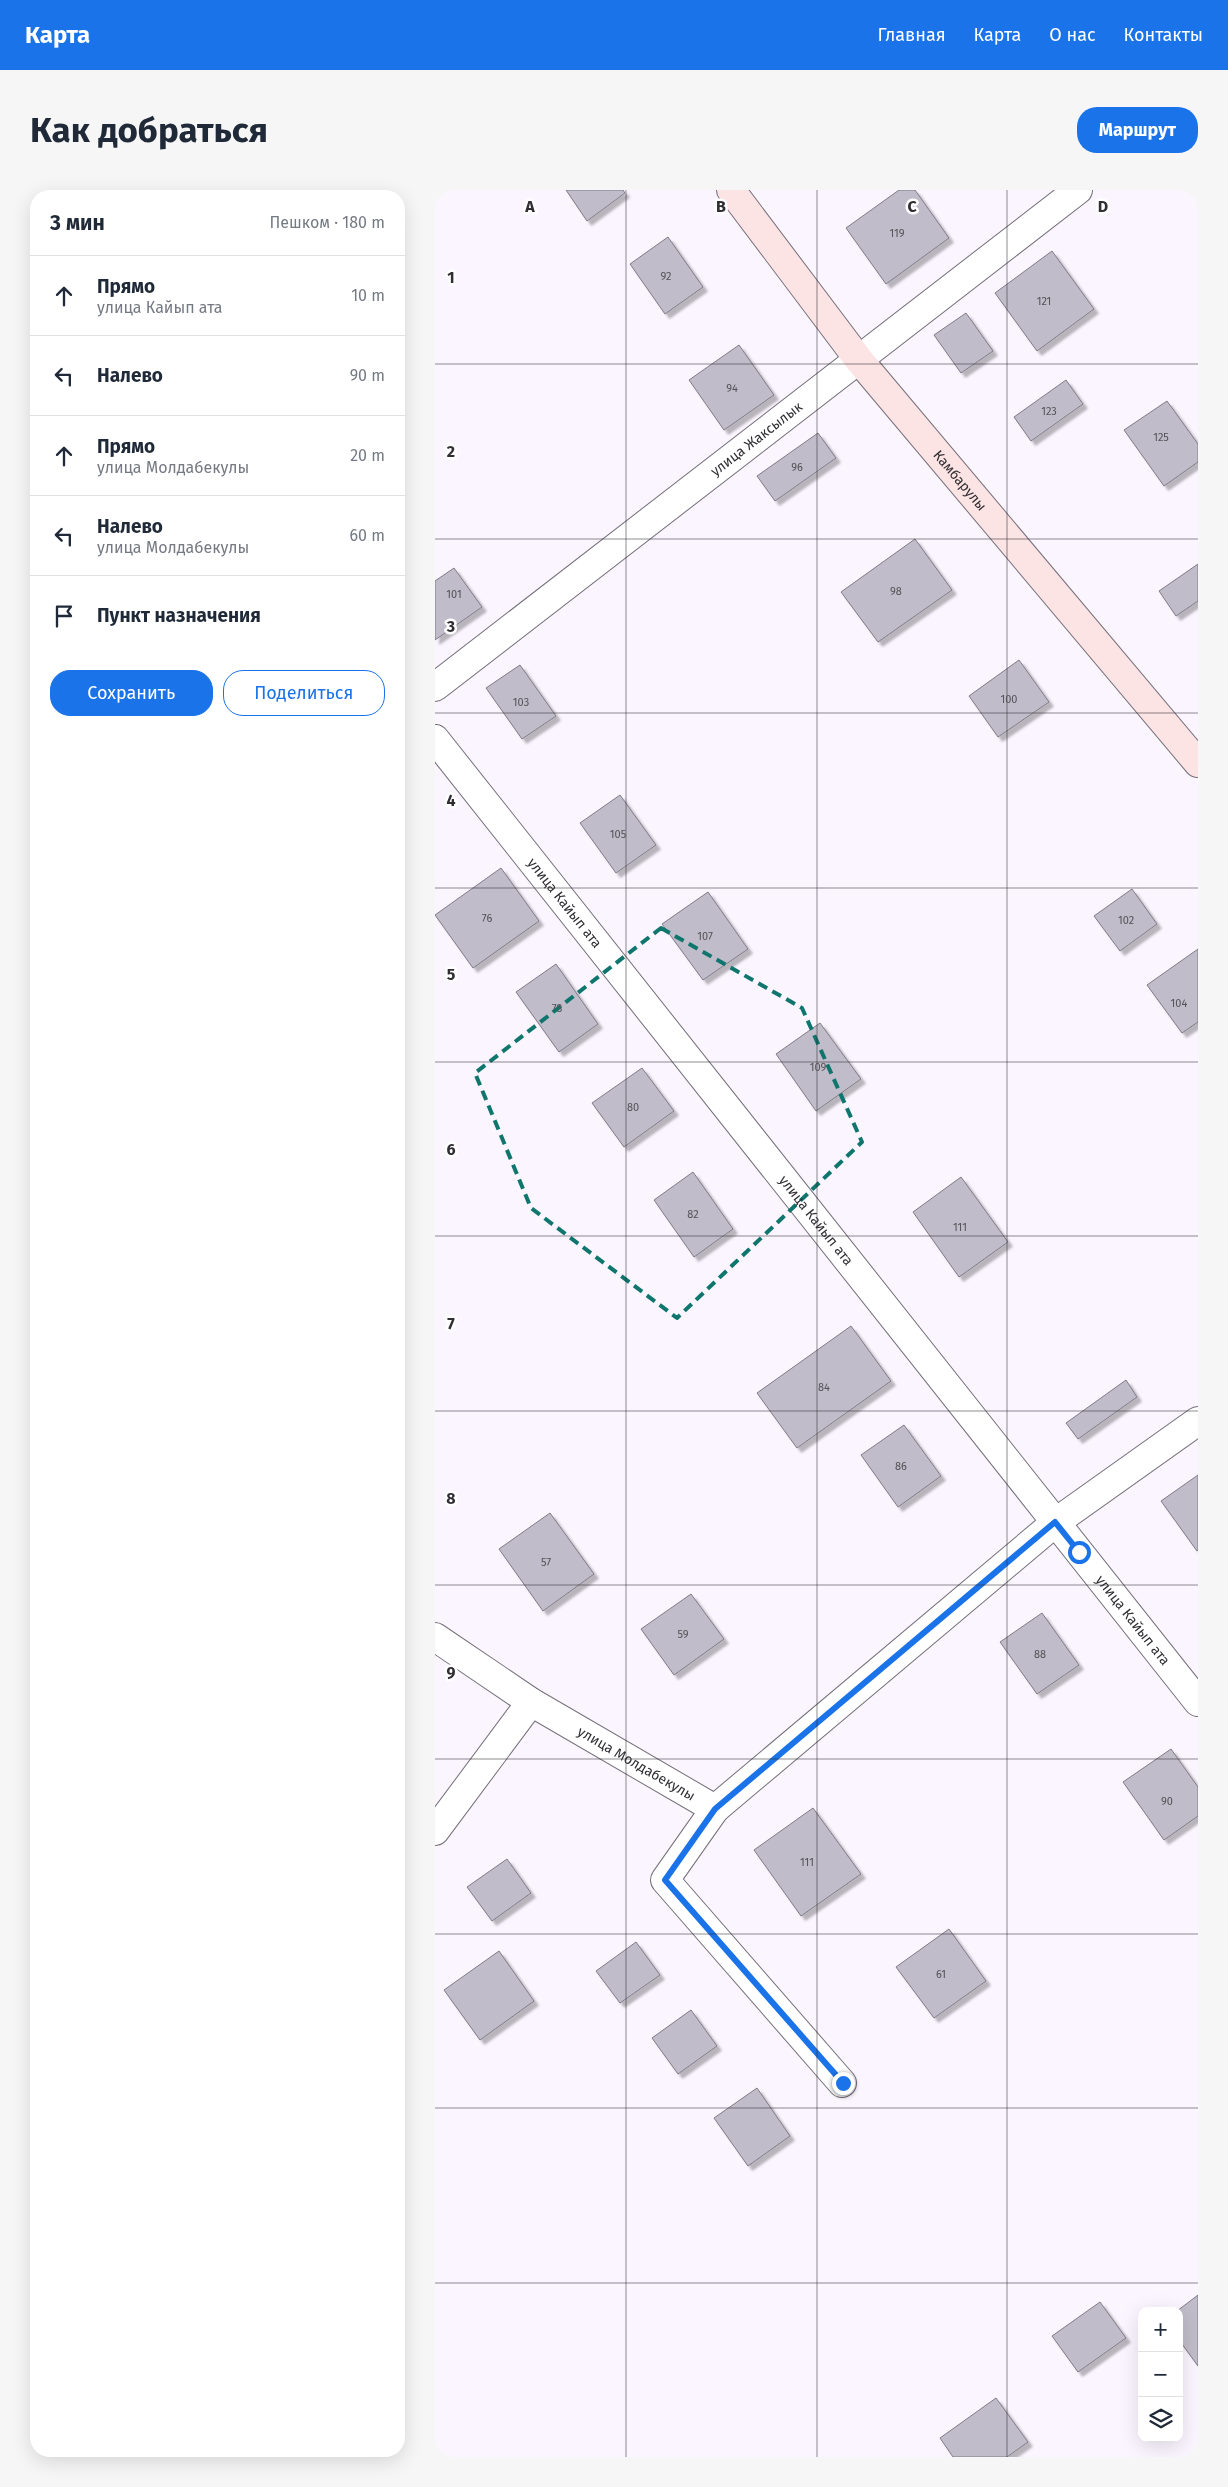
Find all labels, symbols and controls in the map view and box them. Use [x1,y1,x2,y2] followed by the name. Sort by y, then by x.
[25,21,90,49] text: Карта
[878,24,946,46] text: Главная
[974,24,1021,46] text: Карта
[1049,24,1096,46] text: О нас
[1124,24,1203,46] text: Контакты
[1077,107,1198,153] button: Маршрут
[30,109,268,151] text: Как добраться
[524,197,535,216] text: A
[716,197,726,216] text: B
[907,197,917,216] text: C
[1098,197,1108,216] text: D
[50,210,105,236] text: 3 мин
[270,213,385,232] text: Пешком · 180 m
[889,227,905,240] house number: 119
[447,268,455,287] text: 1
[661,270,671,283] house number: 92
[97,275,155,298] text: Прямо
[50,282,78,310] icon: ahead
[351,286,385,305] text: 10 m
[1037,295,1051,308] house number: 121
[97,298,223,317] text: улица Кайып ата
[50,362,78,390] icon: left
[97,364,163,387] text: Налево
[350,366,385,385] text: 90 m
[726,382,738,395] house number: 94
[707,397,806,480] street label: улица Жаксылык
[1041,405,1057,418] house number: 123
[1153,431,1169,444] house number: 125
[97,435,155,458] text: Прямо
[50,442,78,470] icon: ahead
[447,442,455,461] text: 2
[350,446,385,465] text: 20 m
[930,446,991,514] street label: Камбарулы
[97,458,249,477] text: улица Молдабекулы
[791,461,803,474] house number: 96
[97,515,163,538] text: Налево
[50,522,78,550] icon: left
[350,526,385,545] text: 60 m
[97,538,249,557] text: улица Молдабекулы
[890,585,902,598] house number: 98
[446,588,462,601] house number: 101
[50,602,78,630] icon: arrive
[97,604,261,627] text: Пункт назначения
[446,617,455,636] text: 3
[50,670,213,716] button: Сохранить
[223,670,385,716] button: Поделиться
[1000,693,1018,706] house number: 100
[513,696,529,709] house number: 103
[446,791,456,810] text: 4
[610,828,627,841] house number: 105
[524,854,606,951] street label: улица Кайып ата
[482,912,492,925] house number: 76
[1118,914,1134,927] house number: 102
[697,930,713,943] house number: 107
[447,965,456,984] text: 5
[1171,997,1188,1010] house number: 104
[552,1002,562,1015] house number: 78
[810,1061,827,1074] house number: 109
[627,1101,639,1114] house number: 80
[446,1140,456,1159] text: 6
[776,1172,857,1269] street label: улица Кайып ата
[687,1208,699,1221] house number: 82
[953,1221,967,1234] house number: 111
[447,1314,455,1333] text: 7
[818,1381,830,1394] house number: 84
[895,1460,907,1473] house number: 86
[446,1489,456,1508] text: 8
[1068,1541,1091,1564] route start
[541,1556,551,1569] house number: 57
[1092,1572,1174,1668] street label: улица Кайып ата
[677,1628,689,1641] house number: 59
[1034,1648,1046,1661] house number: 88
[447,1663,456,1682] text: 9
[575,1722,698,1804] street label: улица Молдабекулы
[1161,1795,1173,1808] house number: 90
[800,1856,814,1869] house number: 111
[936,1968,946,1981] house number: 61
[832,2072,855,2095] route end
[1138,2307,1183,2442] map controls
[1138,2307,1183,2352] button: +
[1138,2352,1183,2397] button: −
[1138,2397,1183,2442] button: layers

